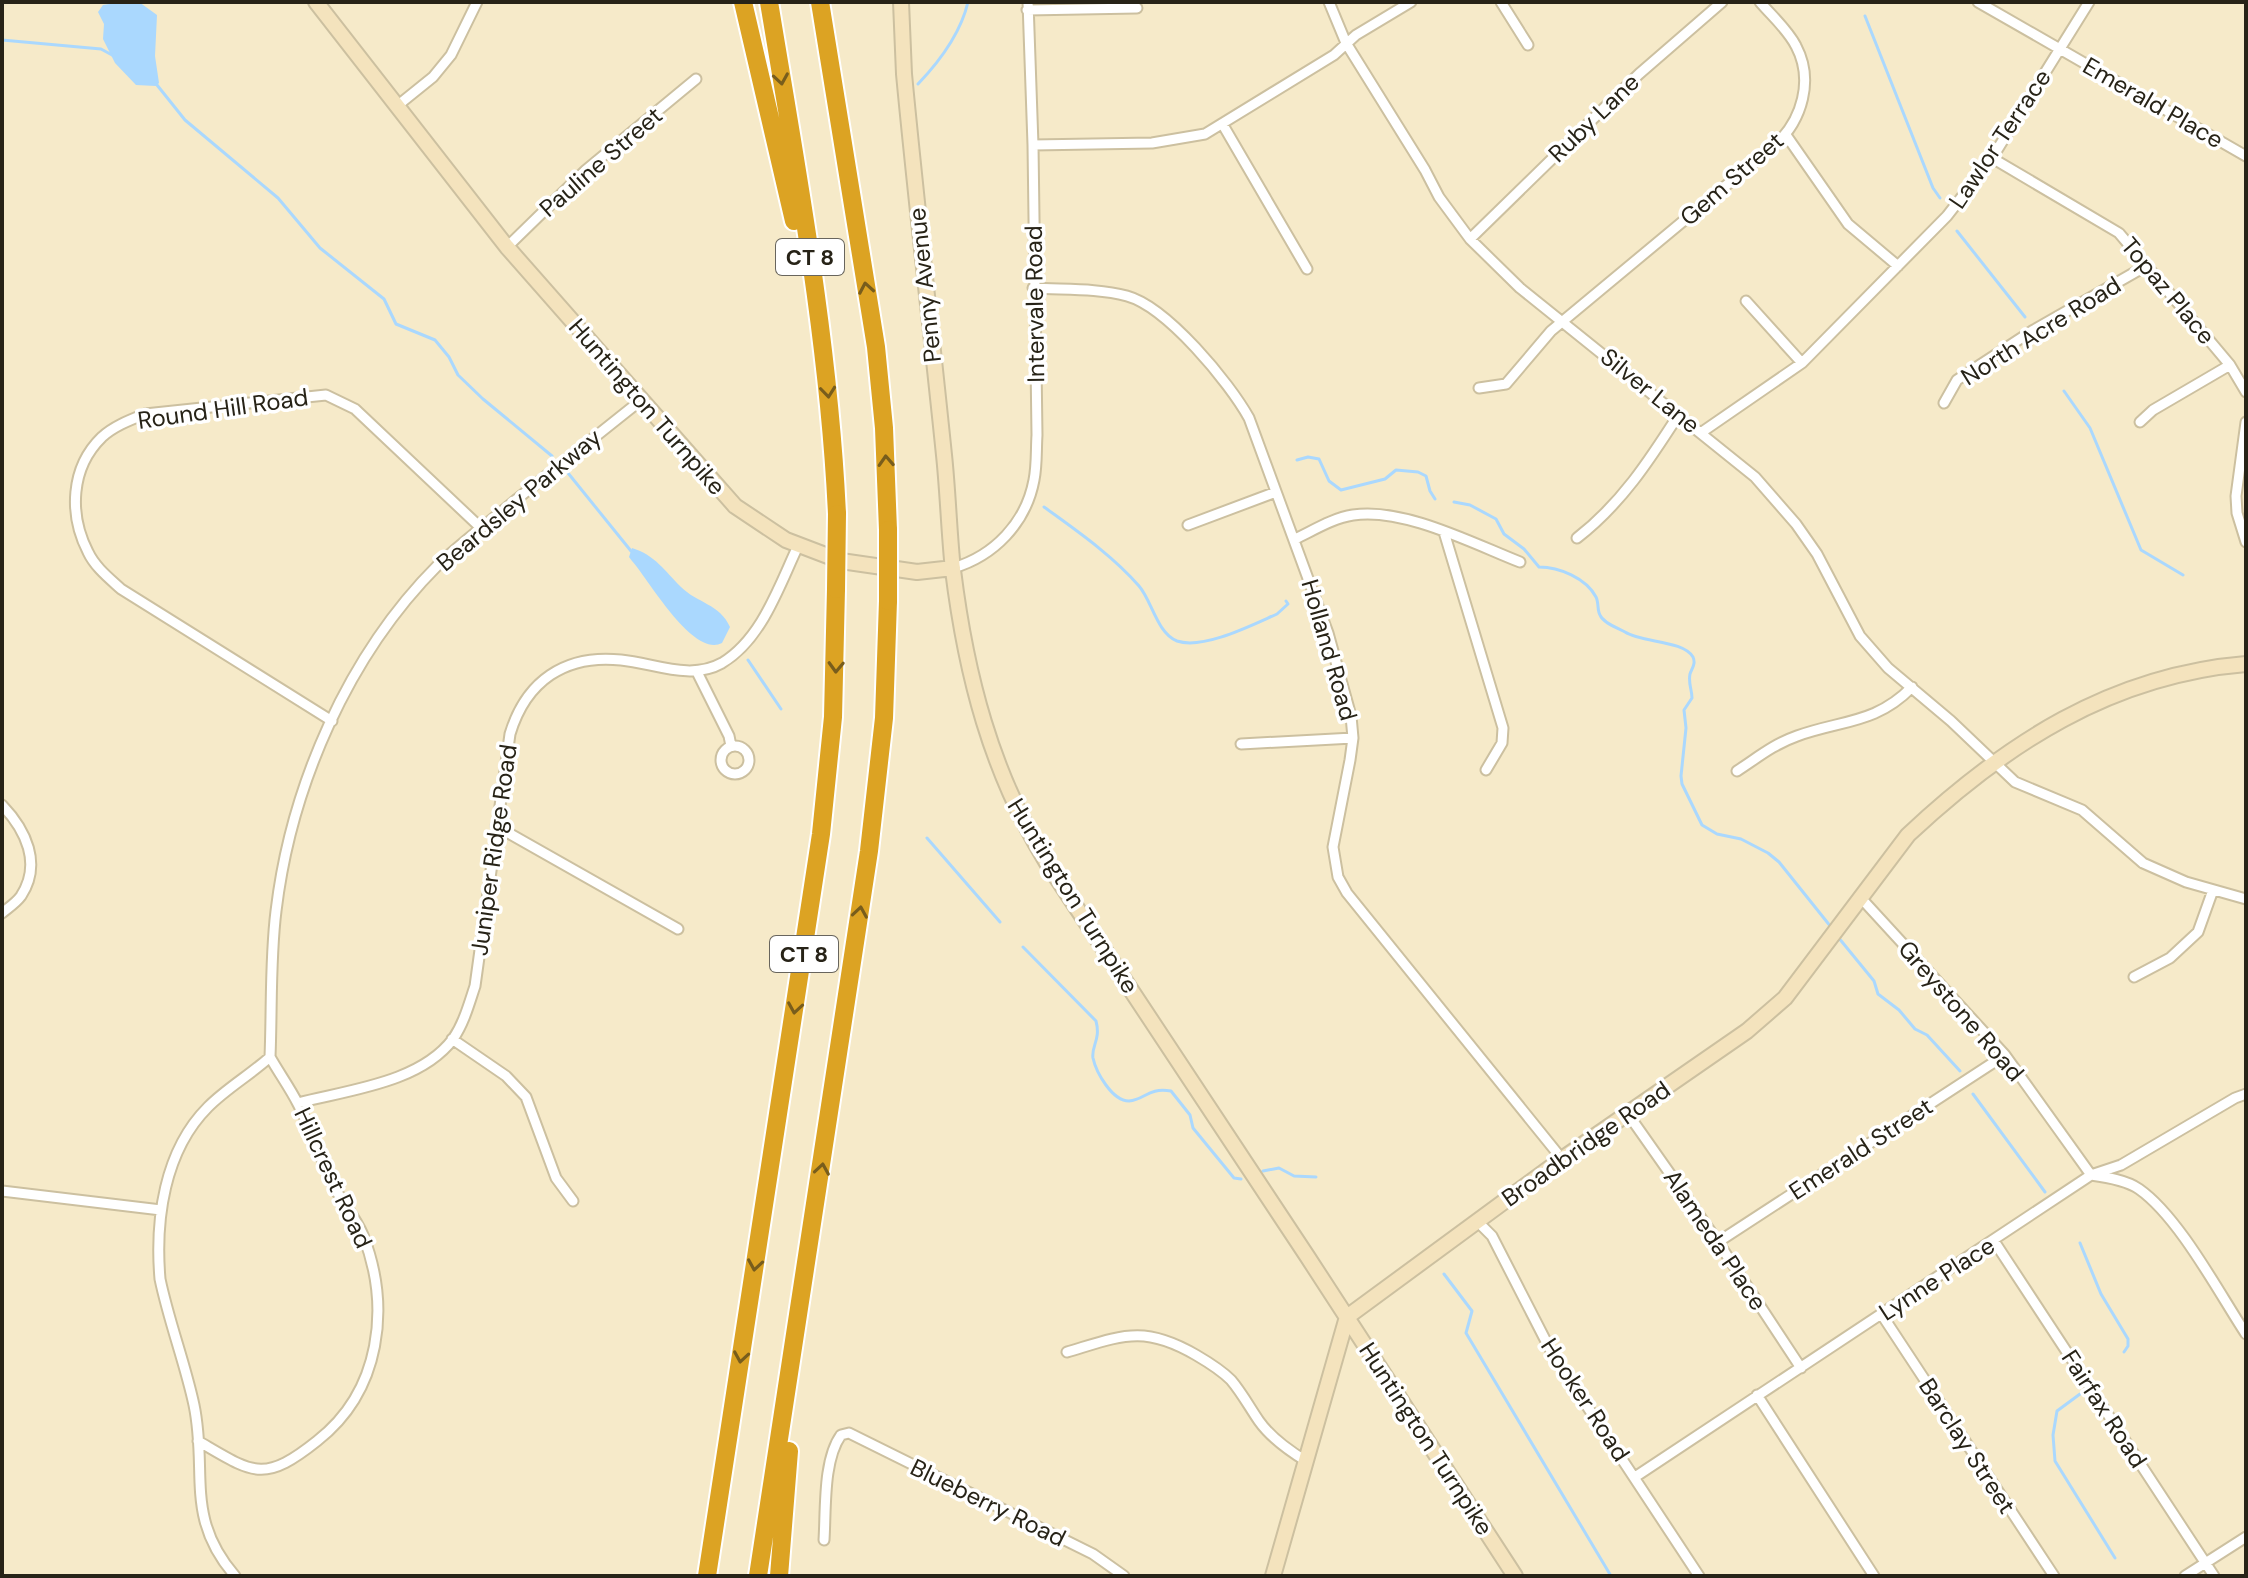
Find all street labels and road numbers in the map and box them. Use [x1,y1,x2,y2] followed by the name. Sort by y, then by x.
[2078,50,2229,155] street label: Emerald Place
[1942,63,2058,214] street label: Lawlor Terrace
[1542,67,1646,169] street label: Ruby Lane
[533,100,669,224] street label: Pauline Street
[1673,125,1790,232] street label: Gem Street
[901,206,948,364] street label: Penny Avenue
[1018,225,1051,383] street label: Intervale Road
[2115,231,2222,351] street label: Topaz Place
[776,239,844,275] road number: CT 8
[1955,269,2126,392] street label: North Acre Road
[562,312,733,501] street label: Huntington Turnpike
[1594,341,1706,440] street label: Silver Lane
[136,381,310,436] street label: Round Hill Road
[430,421,608,578] street label: Beardsley Parkway
[1295,576,1364,724] street label: Holland Road
[463,742,524,958] street label: Juniper Ridge Road
[1001,793,1146,999] street label: Huntington Turnpike
[1892,934,2031,1088] street label: Greystone Road
[770,936,838,972] road number: CT 8
[1495,1074,1676,1213] street label: Broadbridge Road
[1783,1091,1938,1207] street label: Emerald Street
[287,1102,380,1253] street label: Hillcrest Road
[1657,1163,1774,1316] street label: Alameda Place
[1873,1230,2000,1327] street label: Lynne Place
[1534,1332,1637,1467] street label: Hooker Road
[1352,1336,1500,1541] street label: Huntington Turnpike
[2055,1344,2154,1474] street label: Fairfax Road
[1912,1372,2023,1519] street label: Barclay Street
[905,1452,1071,1554] street label: Blueberry Road

